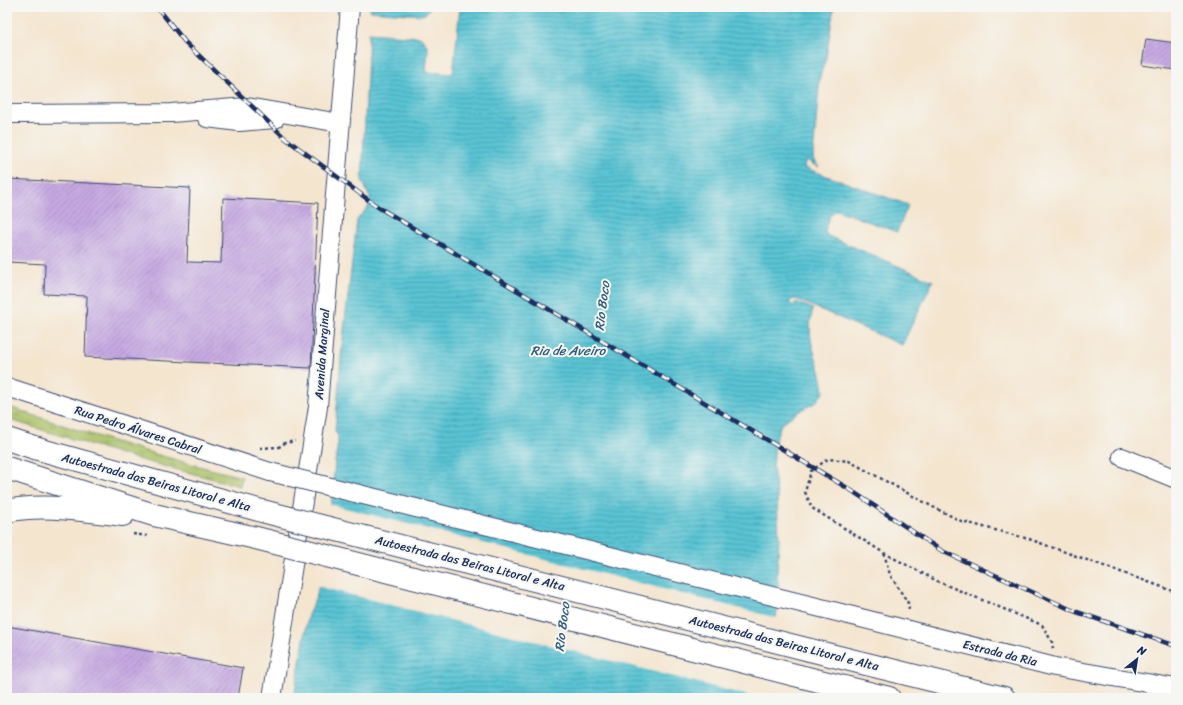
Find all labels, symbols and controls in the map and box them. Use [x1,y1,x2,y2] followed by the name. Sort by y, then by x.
[588,279,617,332] water label: Rio Boco
[308,307,336,401] street label: Avenida Marginal
[531,339,607,362] water label: Ria de Aveiro
[72,399,205,461] street label: Rua Pedro Álvares Cabral
[58,446,254,518] street label: Autoestrada das Beiras Litoral e Alta
[372,529,568,597] street label: Autoestrada das Beiras Litoral e Alta
[548,600,577,653] water label: Rio Boco
[686,609,882,677] street label: Autoestrada das Beiras Litoral e Alta
[960,633,1040,673] street label: Estrada da Ria
[1117,639,1157,679] north arrow
[1133,640,1150,661] text: N

